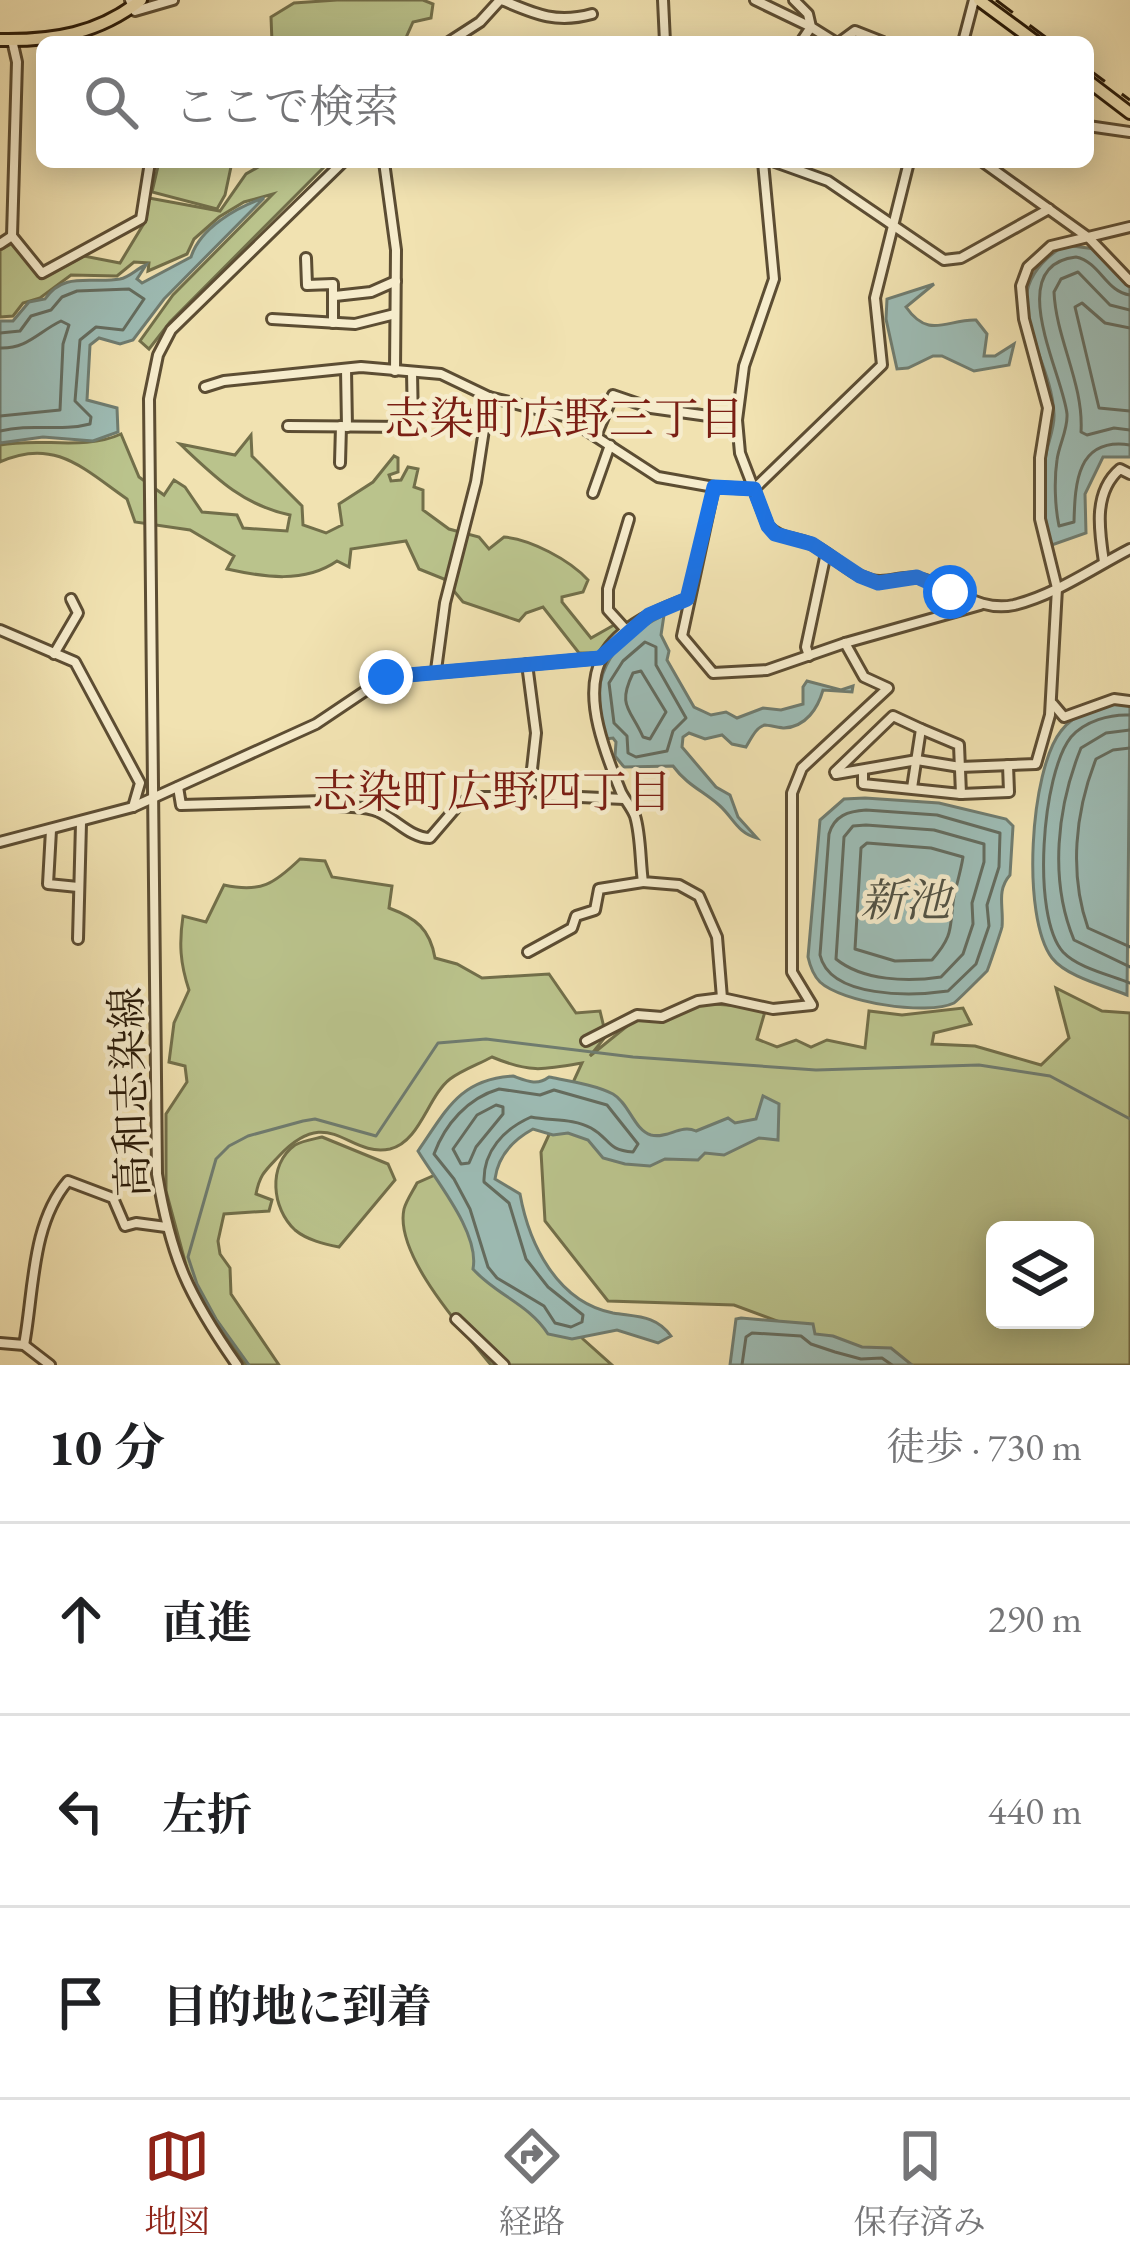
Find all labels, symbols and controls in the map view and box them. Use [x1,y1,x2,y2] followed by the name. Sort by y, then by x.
[36,36,1094,168] search box
[78,69,144,135] icon: search
[174,77,399,135] text: ここで検索
[384,389,744,447] district label: 志染町広野三丁目
[923,565,977,619] route start
[359,650,413,704] route end
[312,762,672,820] district label: 志染町広野四丁目
[860,871,955,929] water label: 新池
[98,986,161,1198] street label: 高和志染線
[986,1221,1094,1329] map controls
[986,1221,1094,1329] button: layers
[48,1414,165,1480] text: 10 分
[886,1421,1082,1472] text: 徒歩 · 730 m
[48,1586,114,1652] icon: ahead
[162,1593,252,1651] text: 直進
[988,1593,1082,1644] text: 290 m
[48,1778,114,1844] icon: left
[162,1785,252,1843] text: 左折
[988,1785,1082,1836] text: 440 m
[48,1970,114,2036] icon: arrive
[162,1977,432,2035] text: 目的地に到着
[144,2123,210,2243] tab: 地図
[499,2123,565,2243] tab: 経路
[854,2123,986,2243] tab: 保存済み

